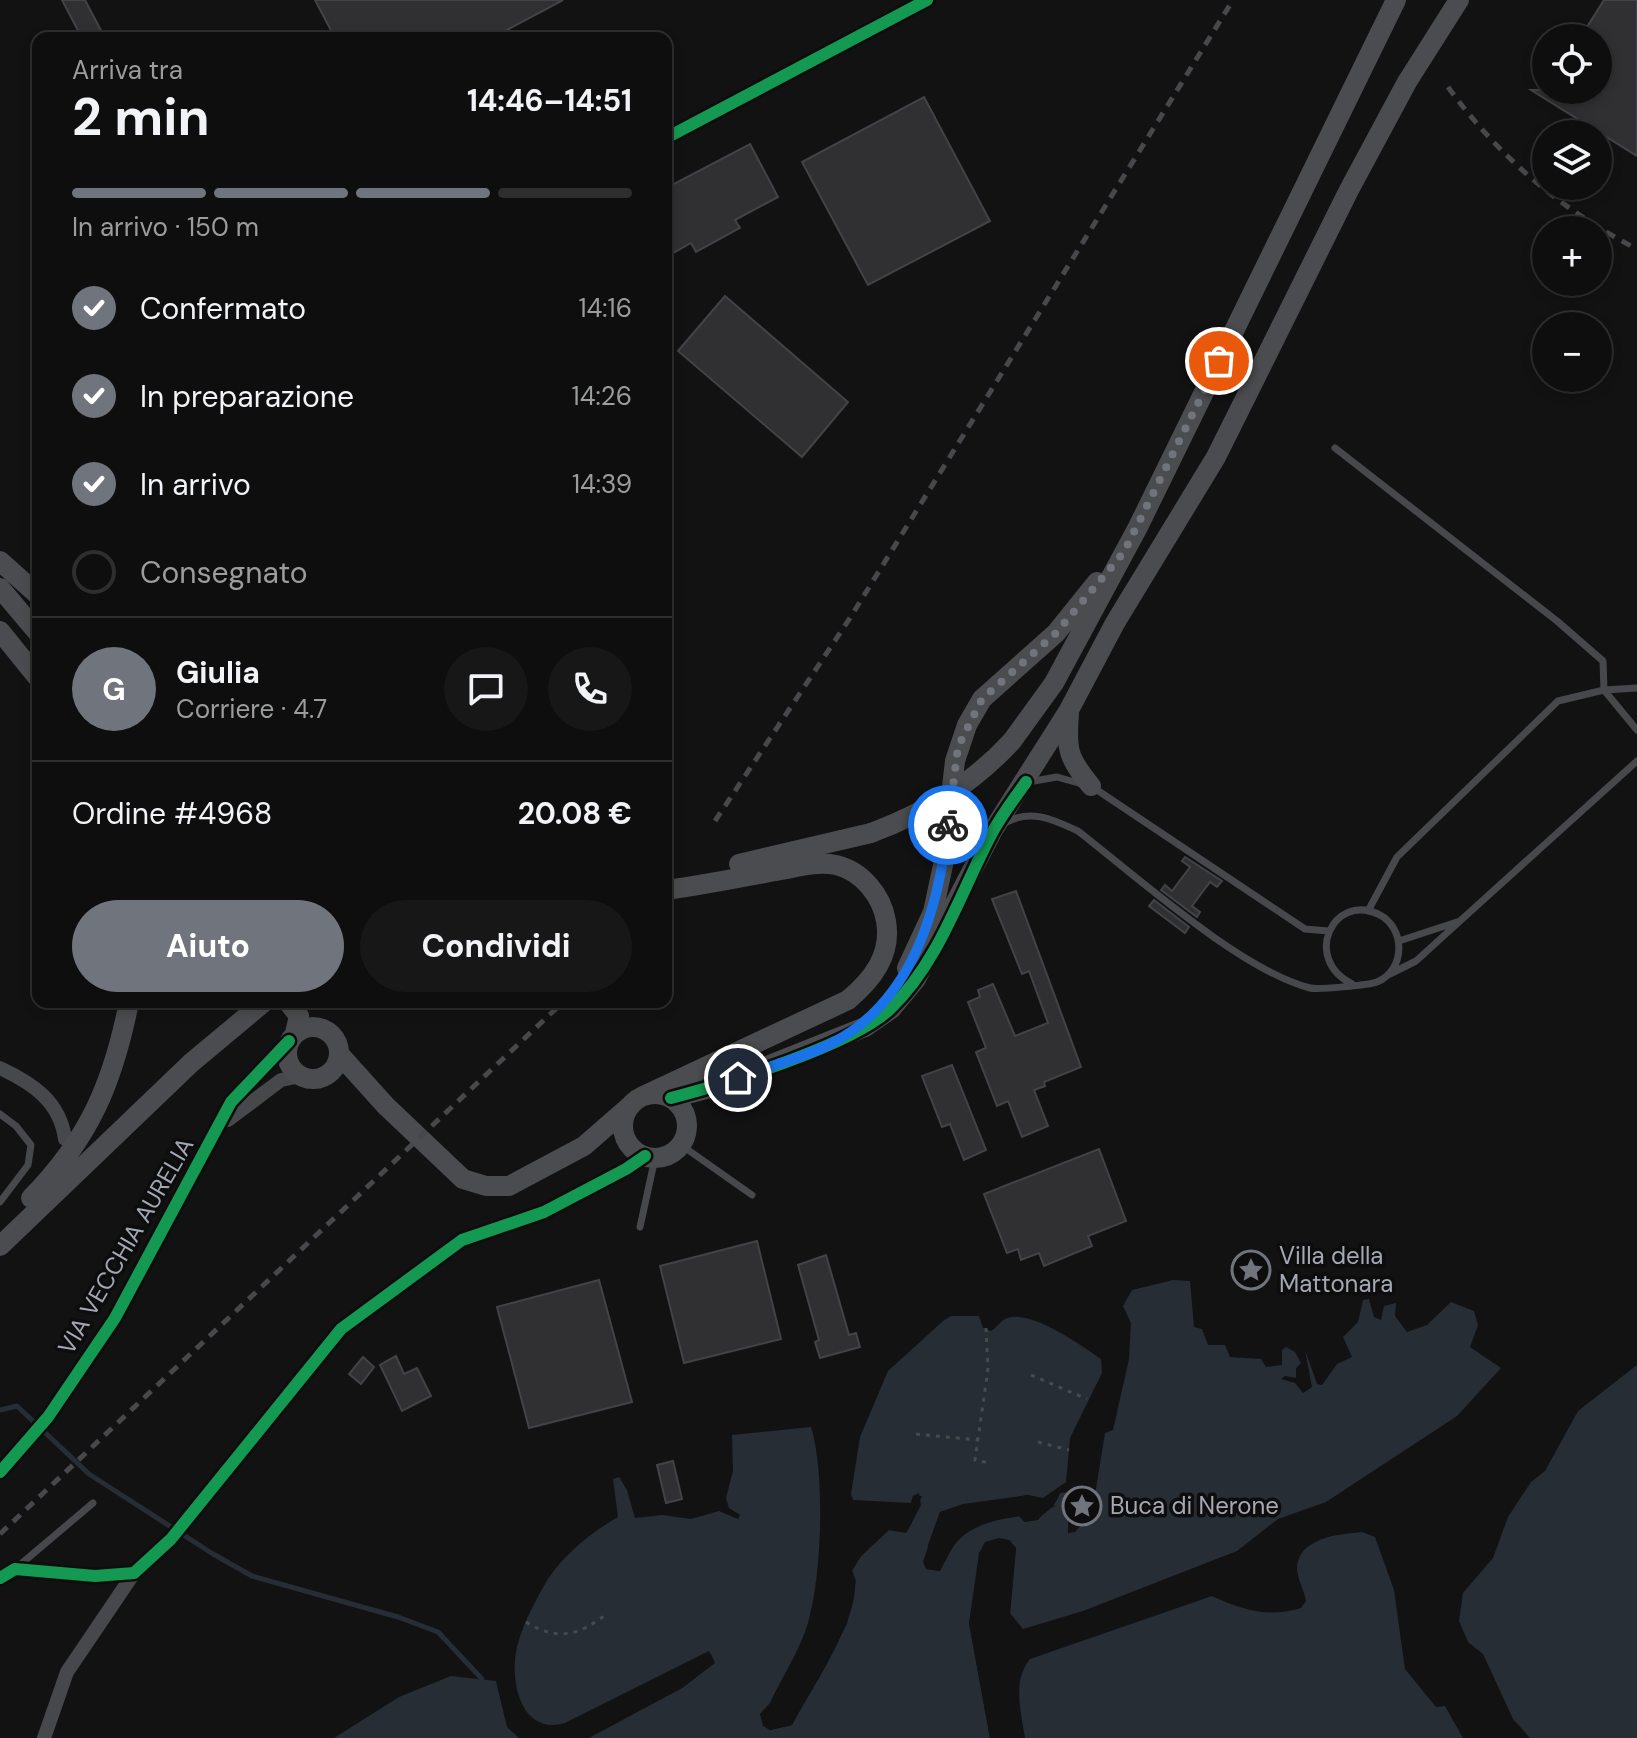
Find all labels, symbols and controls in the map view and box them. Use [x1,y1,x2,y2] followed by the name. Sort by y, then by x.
[1532,24,1612,392] map controls
[1532,24,1612,104] button: locate
[72,53,183,87] text: Arriva tra
[467,81,632,120] text: 14:46–14:51
[72,83,210,151] text: 2 min
[1532,120,1612,200] button: layers
[72,210,259,244] text: In arrivo · 150 m
[1532,216,1612,296] button: +
[72,286,116,330] icon: check
[140,289,306,328] text: Confermato
[578,291,632,325] text: 14:16
[1532,312,1612,392] button: −
[1185,327,1253,395] pin
[1197,339,1241,383] icon: bag
[72,374,116,418] icon: check
[140,377,354,416] text: In preparazione
[572,379,632,413] text: 14:26
[72,462,116,506] icon: check
[140,465,251,504] text: In arrivo
[572,467,632,501] text: 14:39
[140,553,308,592] text: Consegnato
[444,647,528,731] button: chat
[548,647,632,731] button: phone
[176,653,260,692] text: Giulia
[102,670,126,709] text: G
[176,692,327,726] text: Corriere · 4.7
[908,785,988,865] courier
[72,794,272,833] text: Ordine #4968
[518,794,632,833] text: 20.08 €
[926,803,970,847] icon: bike
[72,900,344,992] button: Aiuto
[360,900,632,992] button: Condividi
[704,1044,772,1112] pin
[716,1056,760,1100] icon: home
[51,1132,200,1360] street label: VIA VECCHIA AURELIA
[1279,1240,1393,1299] place label: Villa della Mattonara
[1230,1249,1272,1291] place icon: Villa della Mattonara
[1061,1485,1103,1527] place icon: Buca di Nerone
[1110,1490,1279,1521] place label: Buca di Nerone

